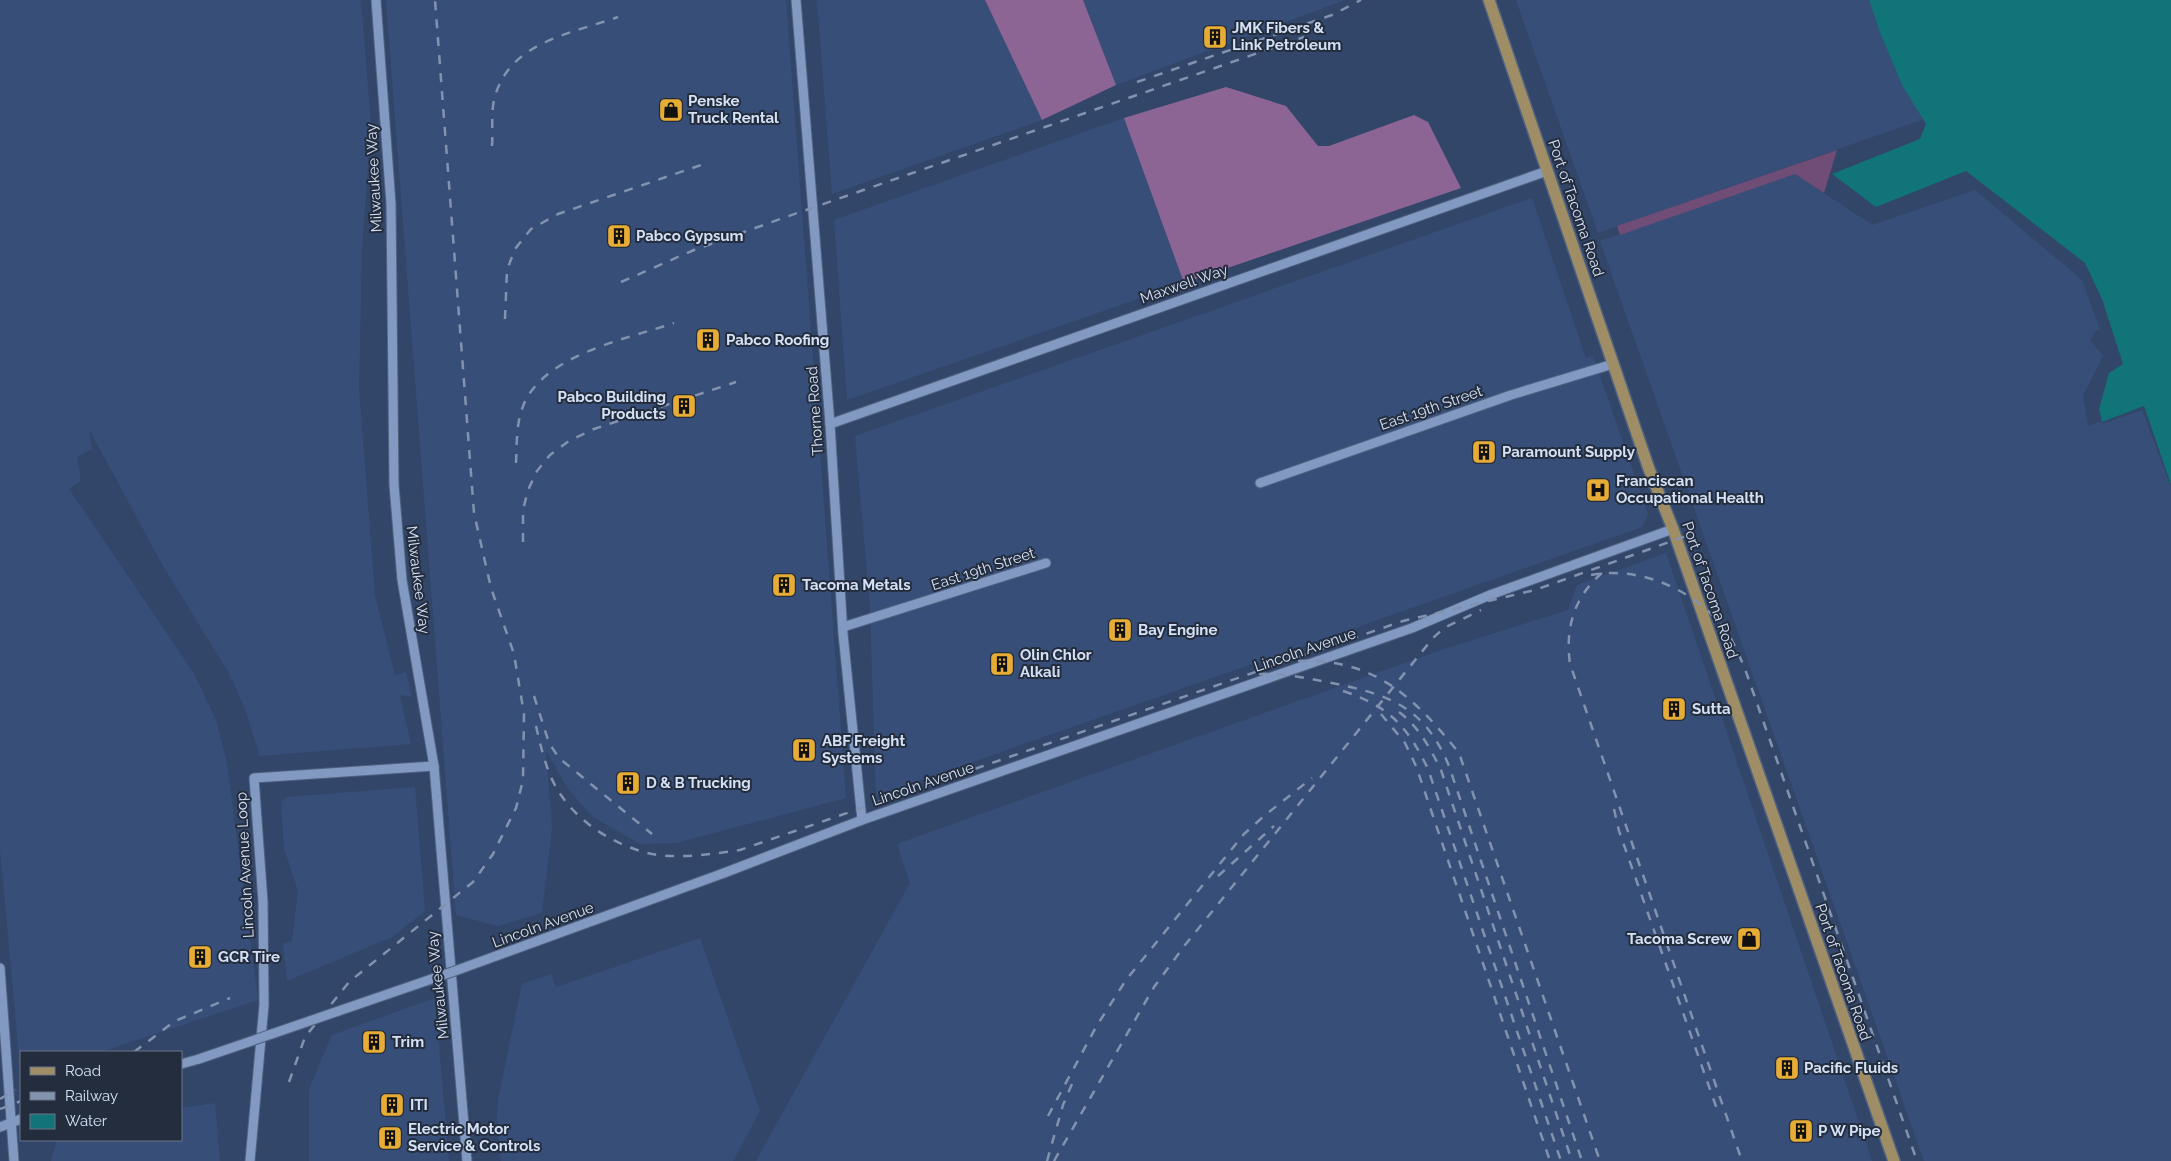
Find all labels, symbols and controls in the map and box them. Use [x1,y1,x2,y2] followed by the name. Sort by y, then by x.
[1232,19,1341,54] place label: JMK Fibers & Link Petroleum
[1202,24,1228,50] building icon: JMK Fibers & Link Petroleum
[688,92,779,127] place label: Penske Truck Rental
[658,97,684,123] shop icon: Penske Truck Rental
[362,123,386,233] street label: Milwaukee Way
[1544,137,1608,279] street label: Port of Tacoma Road
[606,223,632,249] building icon: Pabco Gypsum
[636,227,744,245] place label: Pabco Gypsum
[1138,261,1230,307] street label: Maxwell Way
[695,327,721,353] building icon: Pabco Roofing
[726,331,829,349] place label: Pabco Roofing
[803,366,827,456] street label: Thorne Road
[1377,382,1485,434] street label: East 19th Street
[557,388,666,423] place label: Pabco Building Products
[671,393,697,419] building icon: Pabco Building Products
[1471,439,1497,465] building icon: Paramount Supply
[1502,443,1636,461] place label: Paramount Supply
[1616,472,1764,507] place label: Franciscan Occupational Health
[1585,477,1611,503] hospital icon: Franciscan Occupational Health
[1678,519,1742,661] street label: Port of Tacoma Road
[402,525,434,635] street label: Milwaukee Way
[929,544,1037,594] street label: East 19th Street
[771,572,797,598] building icon: Tacoma Metals
[802,576,911,594] place label: Tacoma Metals
[1107,617,1133,643] building icon: Bay Engine
[1138,621,1217,639] place label: Bay Engine
[1252,624,1359,676] street label: Lincoln Avenue
[1020,646,1092,681] place label: Olin Chlor Alkali
[989,651,1015,677] building icon: Olin Chlor Alkali
[1661,696,1687,722] building icon: Sutta
[1692,700,1731,718] place label: Sutta
[822,732,905,767] place label: ABF Freight Systems
[791,737,817,763] building icon: ABF Freight Systems
[870,758,977,810] street label: Lincoln Avenue
[615,770,641,796] building icon: D & B Trucking
[646,774,751,792] place label: D & B Trucking
[232,792,258,938] street label: Lincoln Avenue Loop
[490,898,596,952] street label: Lincoln Avenue
[1811,901,1875,1043] street label: Port of Tacoma Road
[1736,926,1762,952] shop icon: Tacoma Screw
[423,930,453,1040] street label: Milwaukee Way
[1627,930,1732,948] place label: Tacoma Screw
[187,944,213,970] building icon: GCR Tire
[218,948,280,966] place label: GCR Tire
[361,1029,387,1055] building icon: Trim
[392,1033,424,1051] place label: Trim
[20,1051,182,1141] legend
[1774,1055,1800,1081] building icon: Pacific Fluids
[1804,1059,1898,1077] place label: Pacific Fluids
[65,1062,101,1080] text: Road
[65,1087,118,1105] text: Railway
[379,1092,405,1118] building icon: ITI
[410,1096,428,1114] place label: ITI
[65,1112,108,1130] text: Water
[1788,1118,1814,1144] building icon: P W Pipe
[408,1120,540,1155] place label: Electric Motor Service & Controls
[1818,1122,1881,1140] place label: P W Pipe
[377,1125,403,1151] building icon: Electric Motor Service & Controls

